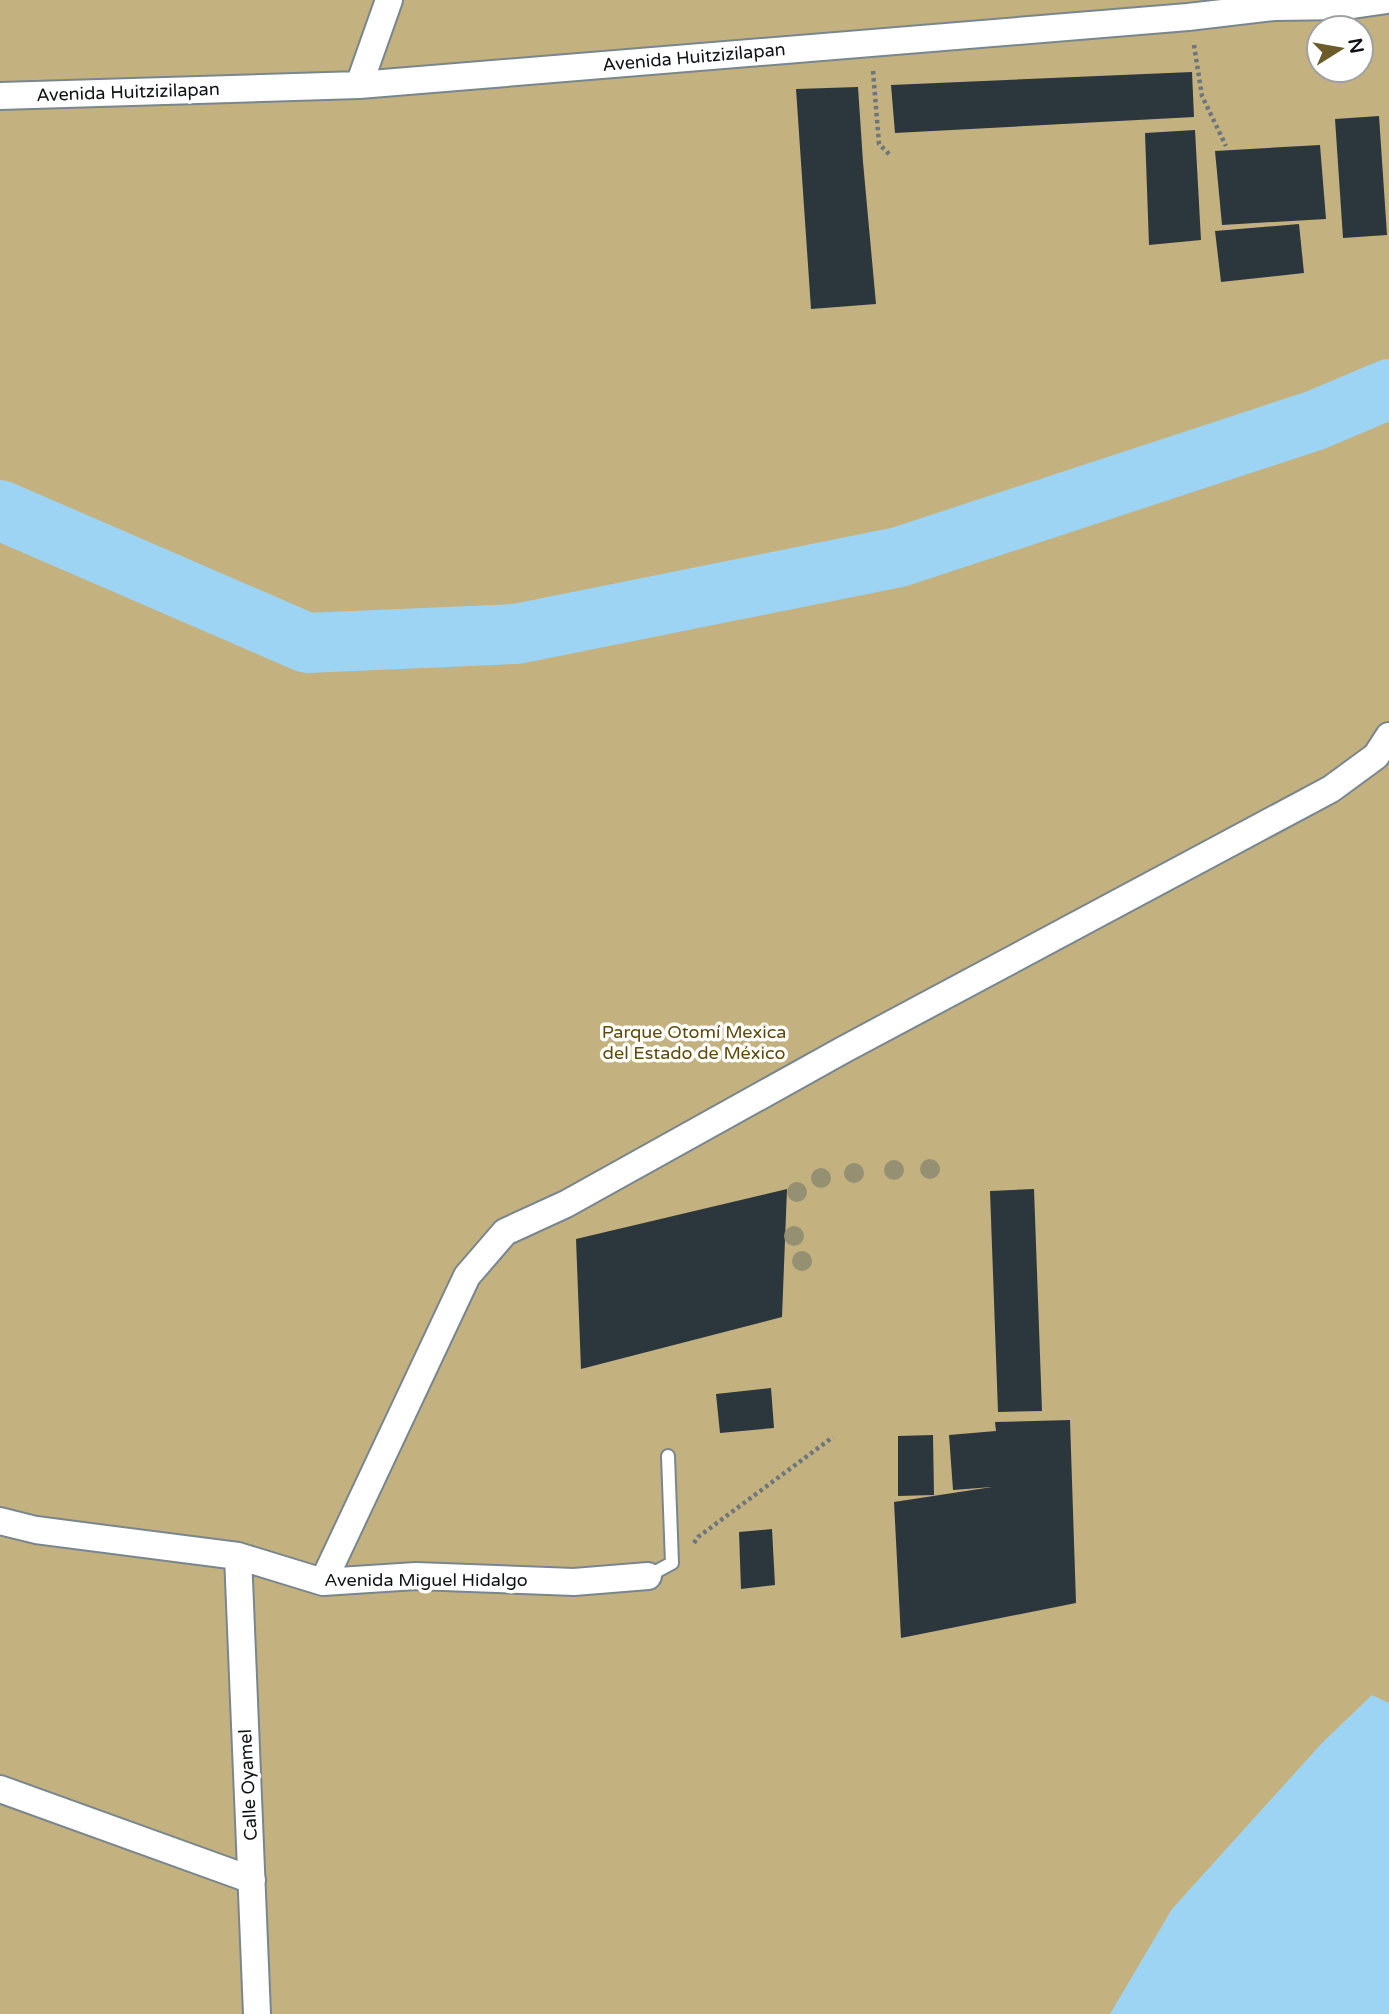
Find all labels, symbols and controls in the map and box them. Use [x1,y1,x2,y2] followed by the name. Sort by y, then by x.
[1305,14,1375,84] north arrow
[1343,36,1368,56] text: N
[602,38,786,76] street label: Avenida Huitzizilapan
[36,78,220,106] street label: Avenida Huitzizilapan
[602,1021,786,1064] park label: Parque Otomí Mexica del Estado de México
[324,1569,528,1591] street label: Avenida Miguel Hidalgo
[234,1729,262,1841] street label: Calle Oyamel

